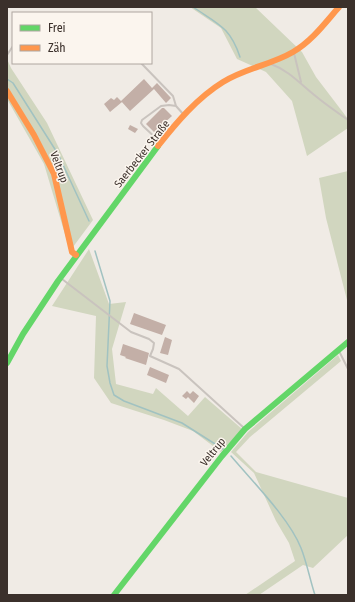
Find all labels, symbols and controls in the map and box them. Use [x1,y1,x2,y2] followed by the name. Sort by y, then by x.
[12,12,152,64] legend
[48,21,66,35] text: Frei
[48,41,66,55] text: Zäh
[112,118,172,190] street label: Saerbecker Straße
[47,149,71,185] street label: Veltrup
[198,435,228,469] street label: Veltrup

